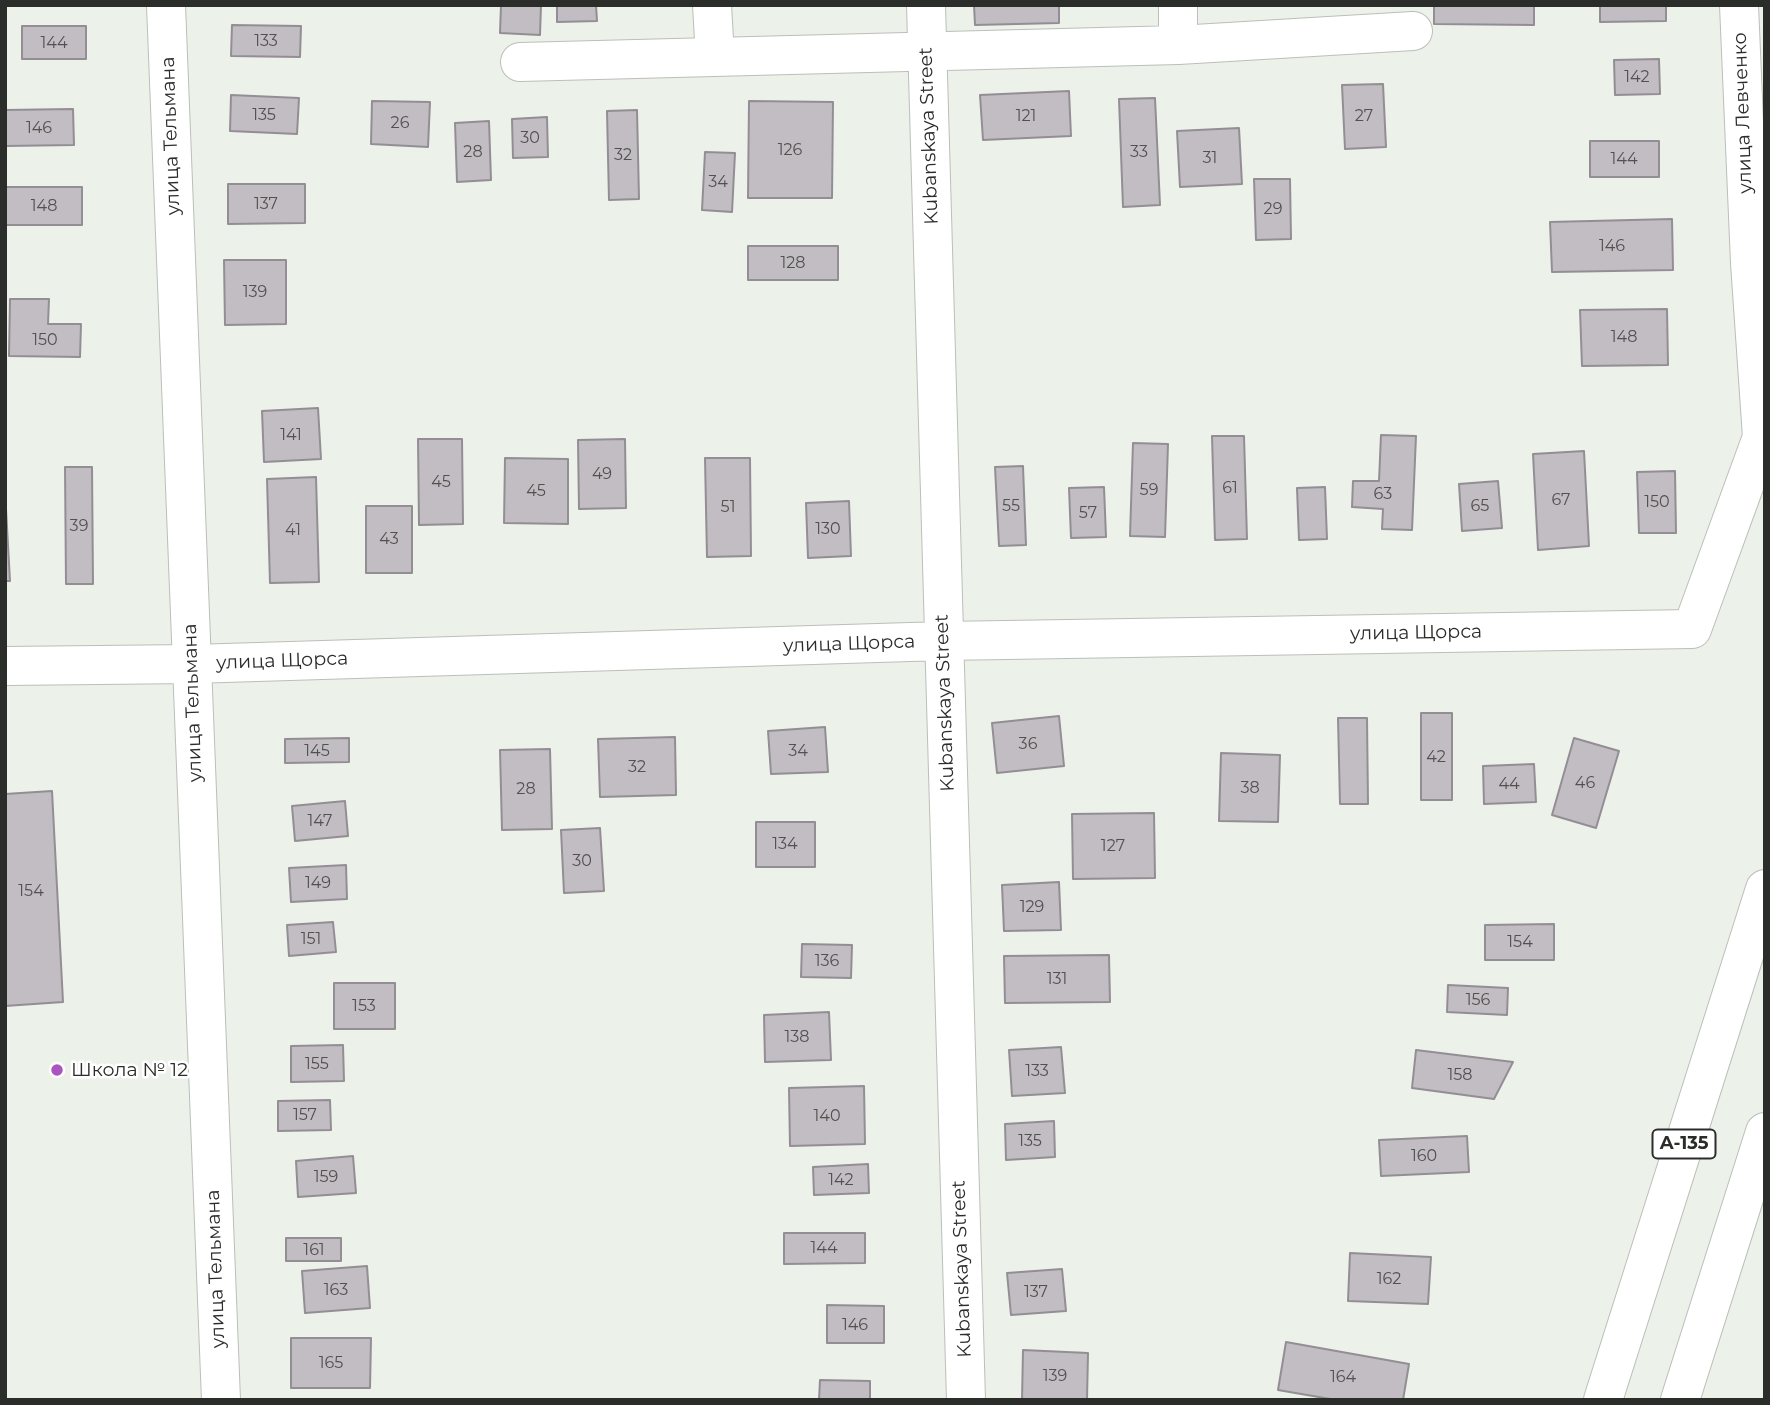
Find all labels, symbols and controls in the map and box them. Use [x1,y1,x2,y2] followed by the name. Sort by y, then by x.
[254,31,278,51] house number: 133
[1729,32,1757,194] street label: улица Левченко
[41,33,67,53] house number: 144
[915,47,943,225] street label: Kubanskaya Street
[157,56,185,216] street label: улица Тельмана
[1624,67,1650,87] house number: 142
[252,105,276,125] house number: 135
[1016,106,1036,126] house number: 121
[1355,106,1373,126] house number: 27
[391,113,409,133] house number: 26
[26,118,52,138] house number: 146
[520,128,540,148] house number: 30
[778,140,802,160] house number: 126
[463,142,483,162] house number: 28
[1130,142,1148,162] house number: 33
[614,145,632,165] house number: 32
[1203,148,1217,168] house number: 31
[1611,149,1637,169] house number: 144
[708,172,728,192] house number: 34
[254,194,278,214] house number: 137
[31,196,57,216] house number: 148
[1264,199,1282,219] house number: 29
[1599,236,1625,256] house number: 146
[780,253,806,273] house number: 128
[243,282,267,302] house number: 139
[1611,327,1637,347] house number: 148
[32,330,58,350] house number: 150
[280,425,302,445] house number: 141
[592,464,612,484] house number: 49
[431,472,451,492] house number: 45
[1222,478,1238,498] house number: 61
[1140,480,1158,500] house number: 59
[526,481,546,501] house number: 45
[1374,484,1392,504] house number: 63
[1551,490,1571,510] house number: 67
[1644,492,1670,512] house number: 150
[1002,496,1020,516] house number: 55
[1471,496,1489,516] house number: 65
[721,497,735,517] house number: 51
[1079,503,1097,523] house number: 57
[70,516,88,536] house number: 39
[815,519,841,539] house number: 130
[285,520,301,540] house number: 41
[379,529,399,549] house number: 43
[931,614,959,792] street label: Kubanskaya Street
[1350,620,1482,646] street label: улица Щорса
[179,623,207,783] street label: улица Тельмана
[783,630,915,658] street label: улица Щорса
[216,647,348,675] street label: улица Щорса
[1019,734,1037,754] house number: 36
[304,741,330,761] house number: 145
[788,741,808,761] house number: 34
[1426,747,1446,767] house number: 42
[628,757,646,777] house number: 32
[1575,773,1595,793] house number: 46
[1498,774,1520,794] house number: 44
[1240,778,1260,798] house number: 38
[516,779,536,799] house number: 28
[308,811,332,831] house number: 147
[772,834,798,854] house number: 134
[1101,836,1125,856] house number: 127
[572,851,592,871] house number: 30
[305,873,331,893] house number: 149
[18,881,44,901] house number: 154
[1020,897,1044,917] house number: 129
[301,929,321,949] house number: 151
[1507,932,1533,952] house number: 154
[815,951,839,971] house number: 136
[1047,969,1067,989] house number: 131
[1466,990,1490,1010] house number: 156
[352,996,376,1016] house number: 153
[784,1027,810,1047] house number: 138
[305,1054,329,1074] house number: 155
[71,1059,188,1081] place label: Школа № 12
[1025,1061,1049,1081] house number: 133
[49,1062,65,1078] marker: Школа № 12
[1447,1065,1473,1085] house number: 158
[293,1105,317,1125] house number: 157
[814,1106,840,1126] house number: 140
[1652,1129,1716,1158] road number: А-135
[1018,1131,1042,1151] house number: 135
[1411,1146,1437,1166] house number: 160
[314,1167,338,1187] house number: 159
[828,1170,854,1190] house number: 142
[948,1180,976,1358] street label: Kubanskaya Street
[202,1189,230,1349] street label: улица Тельмана
[811,1238,837,1258] house number: 144
[303,1240,325,1260] house number: 161
[1377,1269,1401,1289] house number: 162
[324,1280,348,1300] house number: 163
[1024,1282,1048,1302] house number: 137
[842,1315,868,1335] house number: 146
[319,1353,343,1373] house number: 165
[1043,1366,1067,1386] house number: 139
[1330,1367,1356,1387] house number: 164

